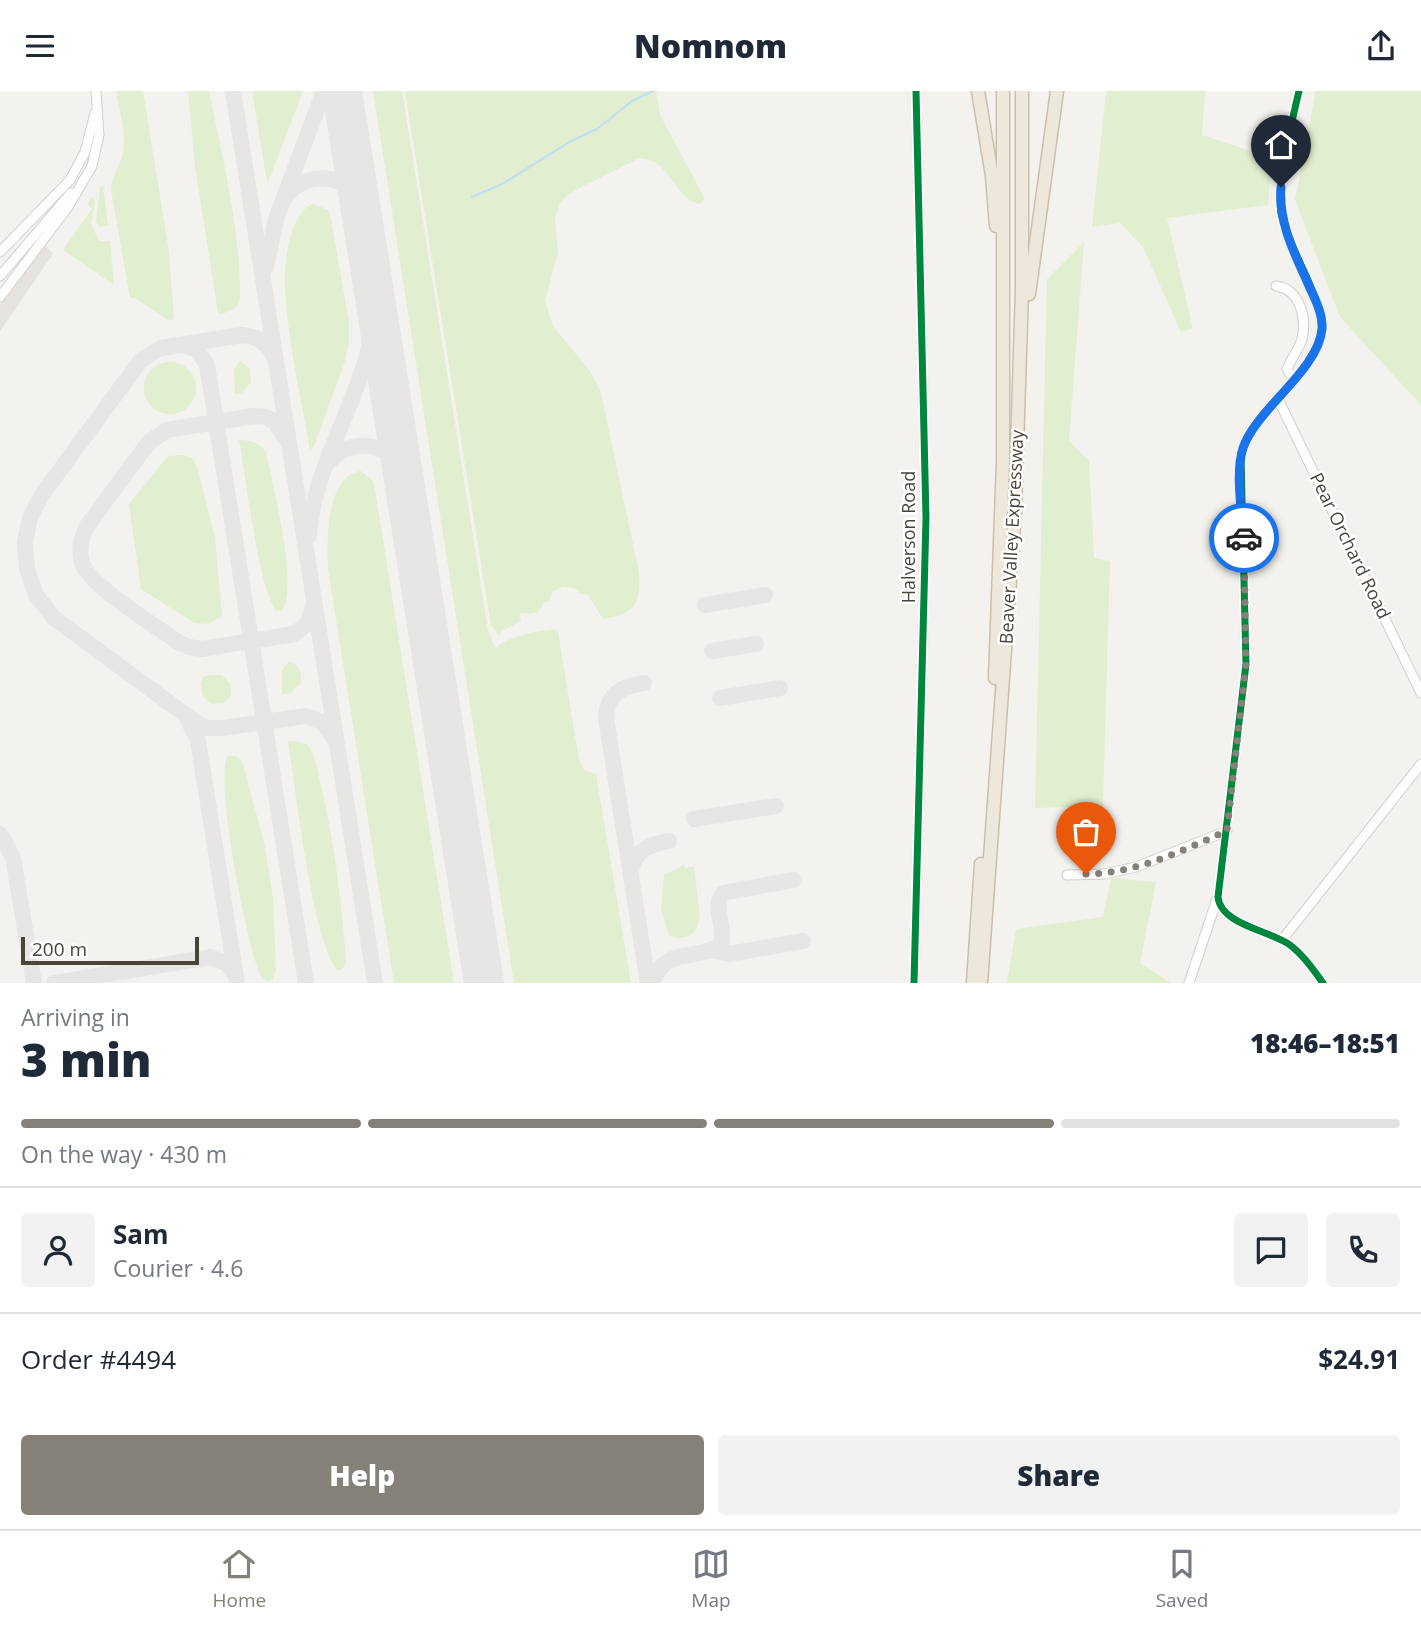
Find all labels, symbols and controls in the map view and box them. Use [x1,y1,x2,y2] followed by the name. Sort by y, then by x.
[634,24,787,67] text: Nomnom
[21,27,59,65] icon: menu
[1362,27,1400,65] icon: share
[1251,115,1311,187] pin
[1262,126,1300,164] icon: home
[993,428,1029,645] street label: Beaver Valley Expressway
[1305,468,1397,623] street label: Pear Orchard Road
[896,471,920,603] street label: Halverson Road
[1209,503,1279,573] courier
[1225,519,1263,557] icon: car
[1056,802,1116,874] pin
[1067,813,1105,851] icon: bag
[21,934,200,966] scale bar
[32,936,87,962] text: 200 m
[21,1001,130,1033] text: Arriving in
[1250,1025,1400,1061] text: 18:46–18:51
[21,1028,152,1090] text: 3 min
[21,1138,227,1170] text: On the way · 430 m
[21,1213,95,1287] button: person
[1234,1213,1308,1287] button: chat
[1326,1213,1400,1287] button: phone
[113,1216,169,1252] text: Sam
[113,1252,243,1284] text: Courier · 4.6
[21,1341,176,1377] text: Order #4494
[1318,1341,1400,1377] text: $24.91
[21,1435,704,1515] button: Help
[718,1435,1400,1515] button: Share
[213,1545,266,1613] tab: Home
[691,1545,731,1613] tab: Map
[1156,1545,1208,1613] tab: Saved

